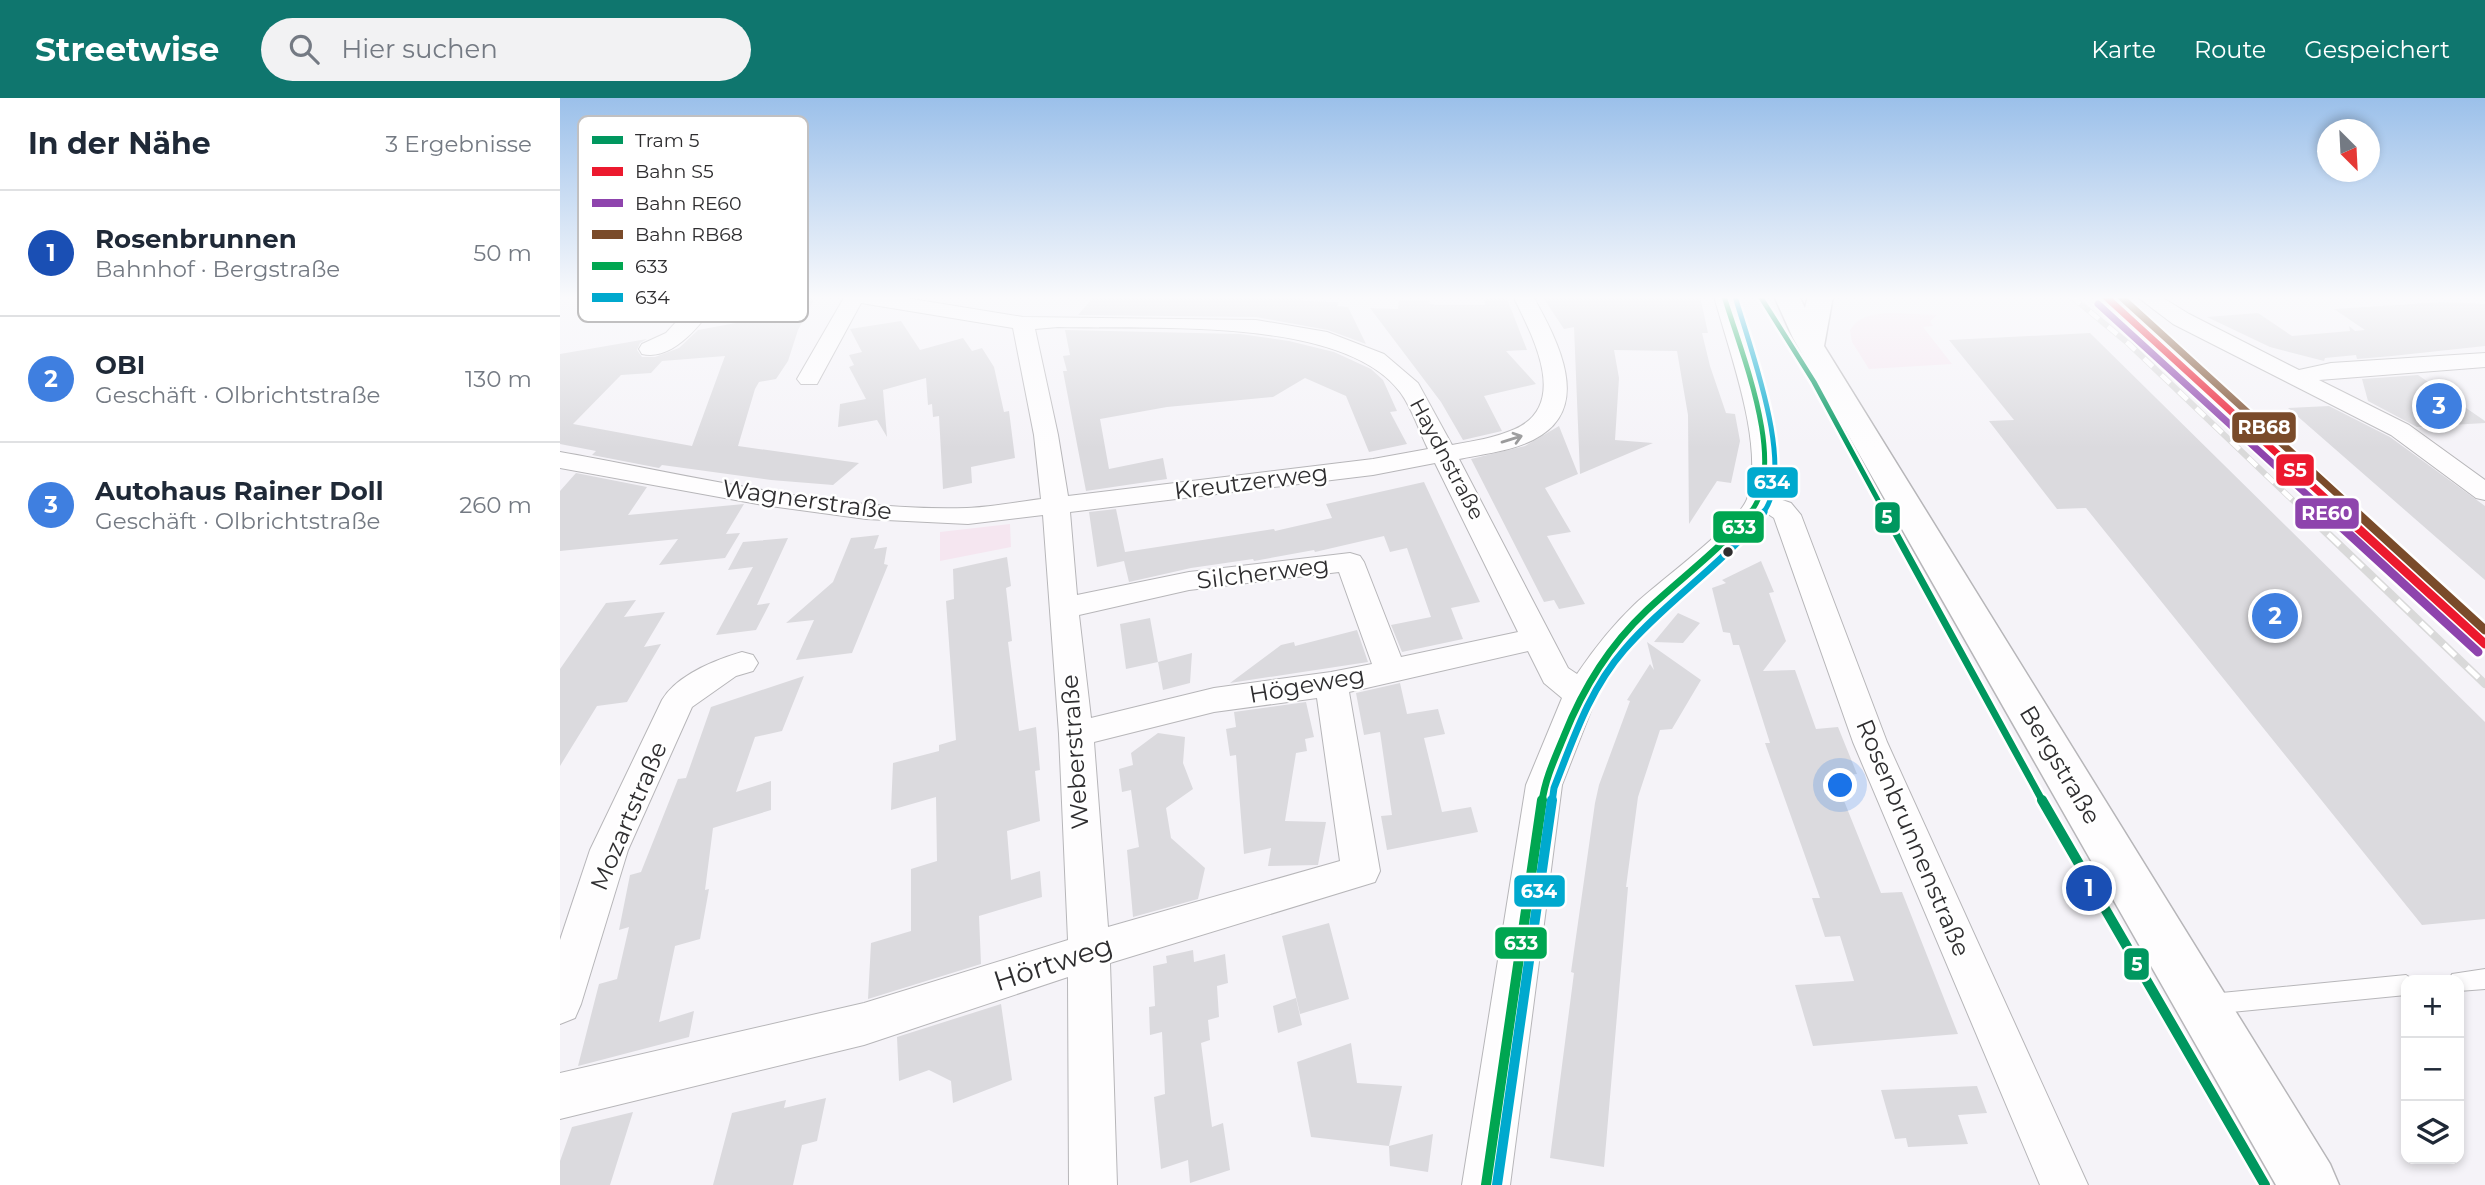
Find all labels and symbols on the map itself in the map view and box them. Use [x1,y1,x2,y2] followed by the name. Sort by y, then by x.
[578,116,808,322] legend
[2317,119,2380,182] north arrow
[635,129,700,152] text: Tram 5
[635,160,714,183] text: Bahn S5
[635,192,742,215] text: Bahn RE60
[635,223,743,246] text: Bahn RB68
[635,255,668,278] text: 633
[635,286,670,309] text: 634
[2416,380,2462,432] pin: 3
[1405,394,1490,524] street label: Haydnstraße
[2231,411,2297,444] line badge: RB68
[2237,416,2291,439] text: RB68
[1501,431,1523,444] one-way arrow
[2275,453,2315,487] line badge: S5
[1172,458,1329,505] street label: Kreutzerweg
[2283,459,2307,482] text: S5
[1746,466,1799,499] line badge: 634
[1754,471,1790,494] text: 634
[720,473,894,526] street label: Wagnerstraße
[2294,497,2360,530] line badge: RE60
[1874,501,1901,534] line badge: 5
[2301,502,2353,525] text: RE60
[1881,506,1893,529] text: 5
[1712,510,1765,544] line badge: 633
[1722,516,1756,539] text: 633
[1721,545,1735,559] unlabelled marker
[1195,550,1331,595] street label: Silcherweg
[2252,590,2298,642] pin: 2
[1247,660,1367,709] street label: Högeweg
[1055,674,1094,830] street label: Weberstraße
[2014,700,2107,829] street label: Bergstraße
[1850,715,1977,961] street label: Rosenbrunnenstraße
[584,737,673,895] street label: Mozartstraße
[1823,768,1857,802] your location
[2066,862,2112,914] pin: 1
[1513,874,1566,908] line badge: 634
[1521,880,1557,903] text: 634
[1494,926,1548,960] line badge: 633
[989,928,1117,998] street label: Hörtweg
[1504,932,1538,955] text: 633
[2123,947,2150,981] line badge: 5
[2131,953,2143,976] text: 5

